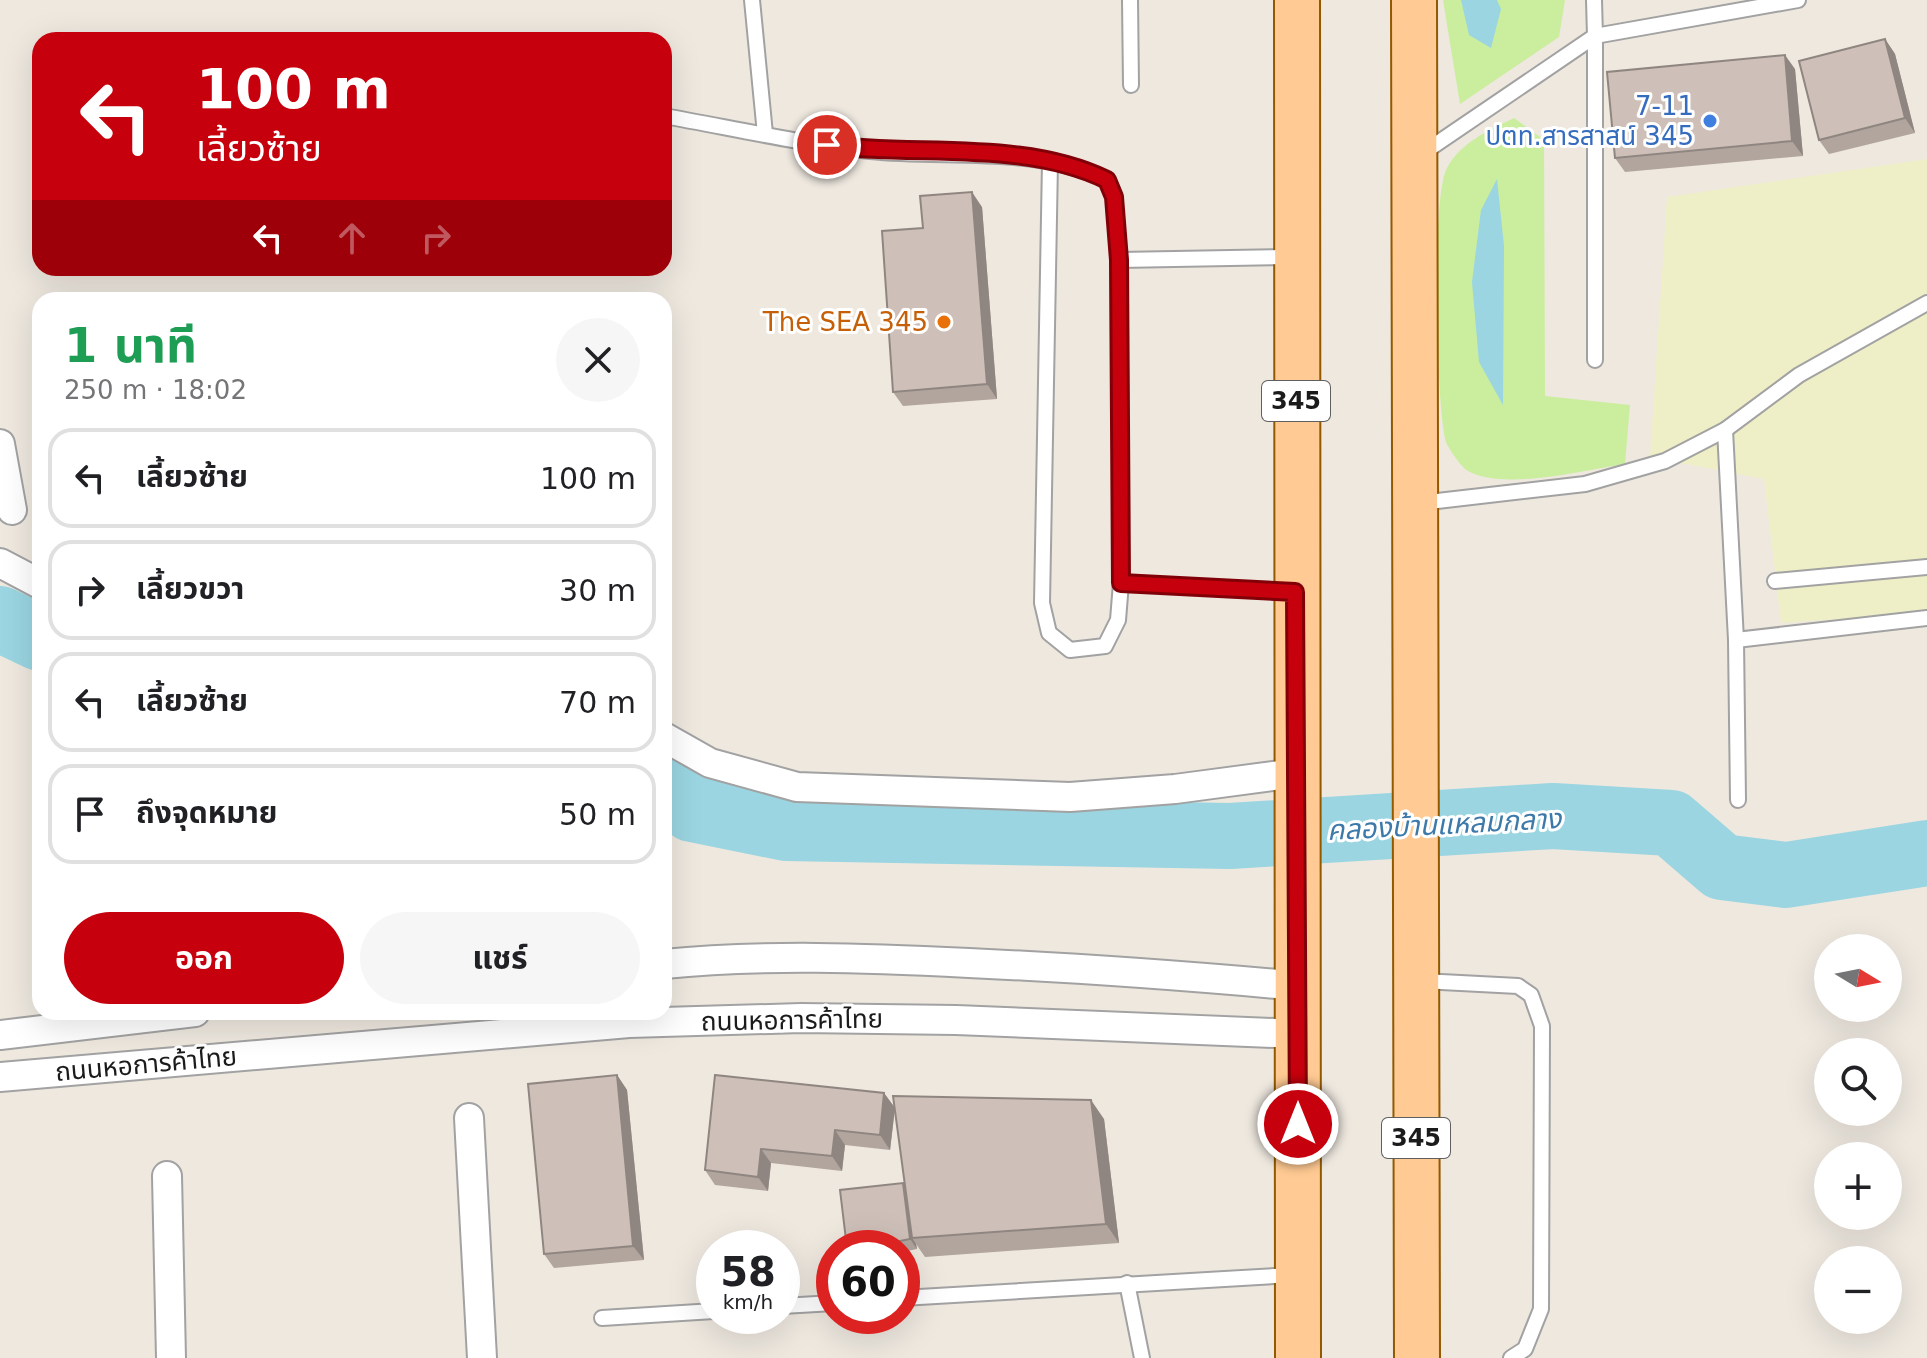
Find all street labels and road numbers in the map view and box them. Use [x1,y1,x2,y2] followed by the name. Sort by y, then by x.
[1262,381,1330,421] road number: 345
[701,1003,883,1037] street label: ถนนหอการค้าไทย
[54,1041,238,1087] street label: ถนนหอการค้าไทย
[1382,1118,1450,1158] road number: 345

